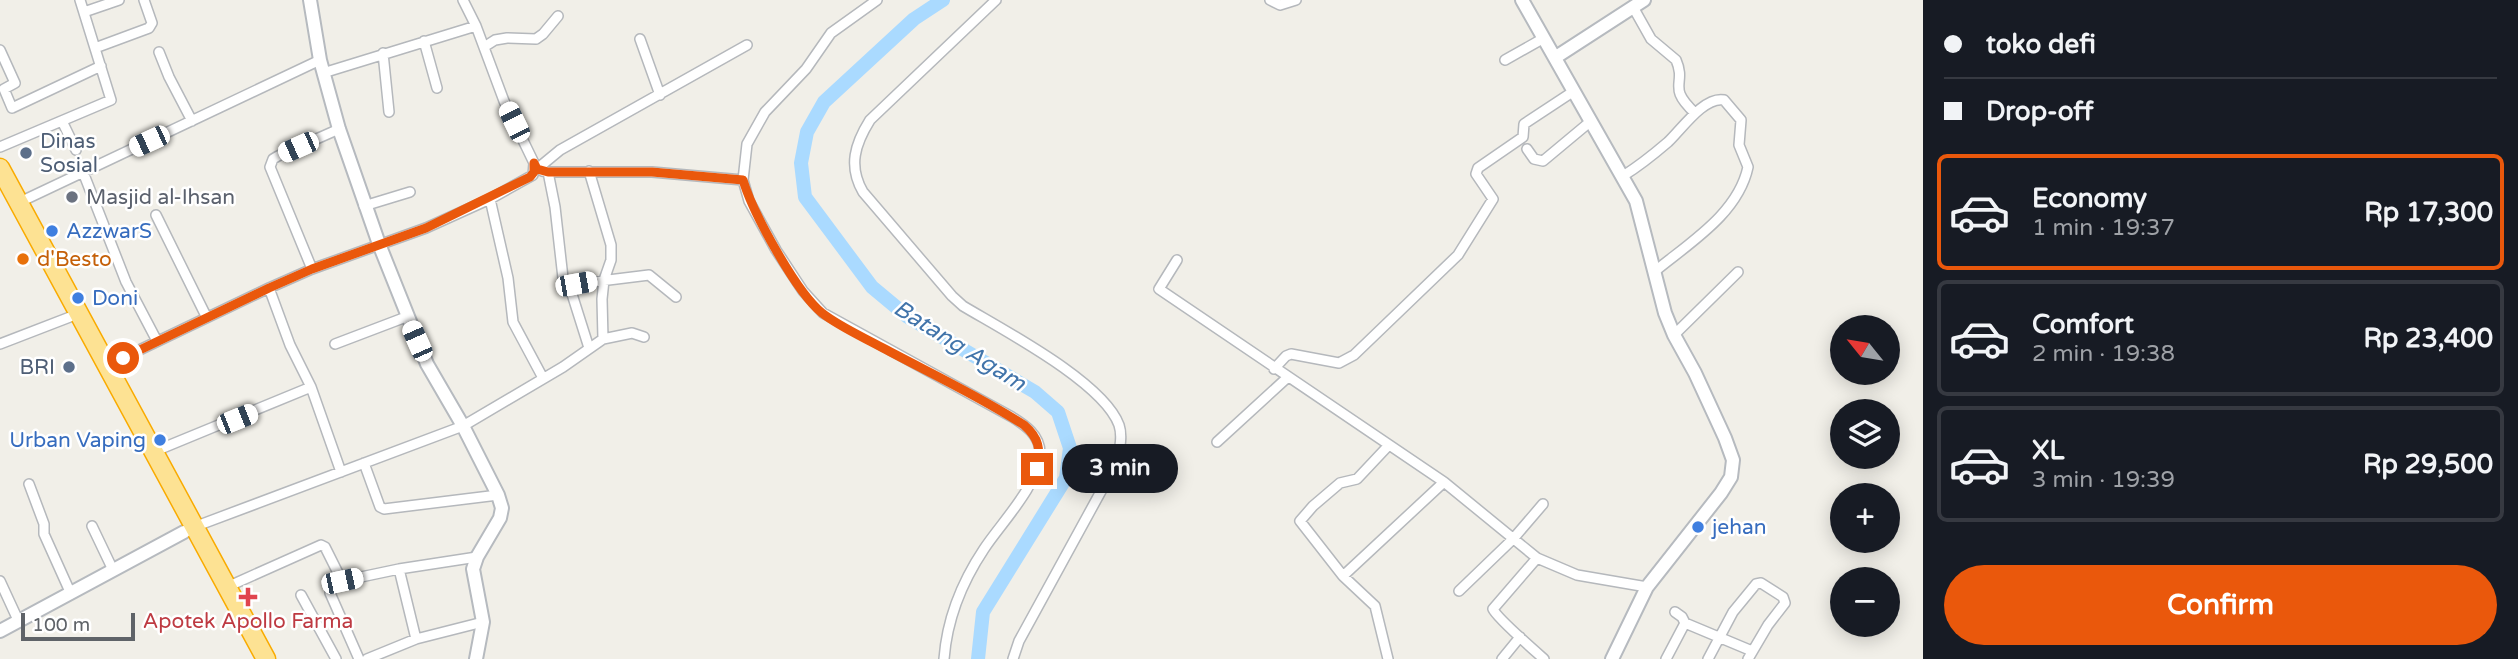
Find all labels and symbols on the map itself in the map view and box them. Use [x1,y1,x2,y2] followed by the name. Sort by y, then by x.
[496,99,533,145] car
[126,123,173,159] car
[40,129,98,178] place label: Dinas Sosial
[275,129,322,165] car
[18,145,34,161] marker: Dinas Sosial
[86,185,235,210] place label: Masjid al-Ihsan
[64,189,80,205] marker: Masjid al-Ihsan
[66,219,152,244] place label: AzzwarS
[44,223,60,239] marker: AzzwarS
[37,247,112,272] place label: d'Besto
[15,251,31,267] marker: d'Besto
[554,270,599,298] car
[92,286,138,311] place label: Doni
[70,290,86,306] marker: Doni
[888,294,1031,398] water label: Batang Agam
[1830,315,1900,385] north arrow
[399,318,436,364] car
[107,342,139,374] route start
[20,355,55,380] place label: BRI
[61,359,77,375] marker: BRI
[214,401,261,437] car
[9,428,146,453] place label: Urban Vaping
[152,432,168,448] marker: Urban Vaping
[1062,444,1177,494] callout: 3 min
[1021,453,1053,485] route end
[1711,515,1767,540] place label: jehan
[1690,519,1706,535] marker: jehan
[320,566,365,596] car
[240,589,256,605] marker: Apotek Apollo Farma
[143,609,353,634] place label: Apotek Apollo Farma
[21,610,135,642] scale bar

